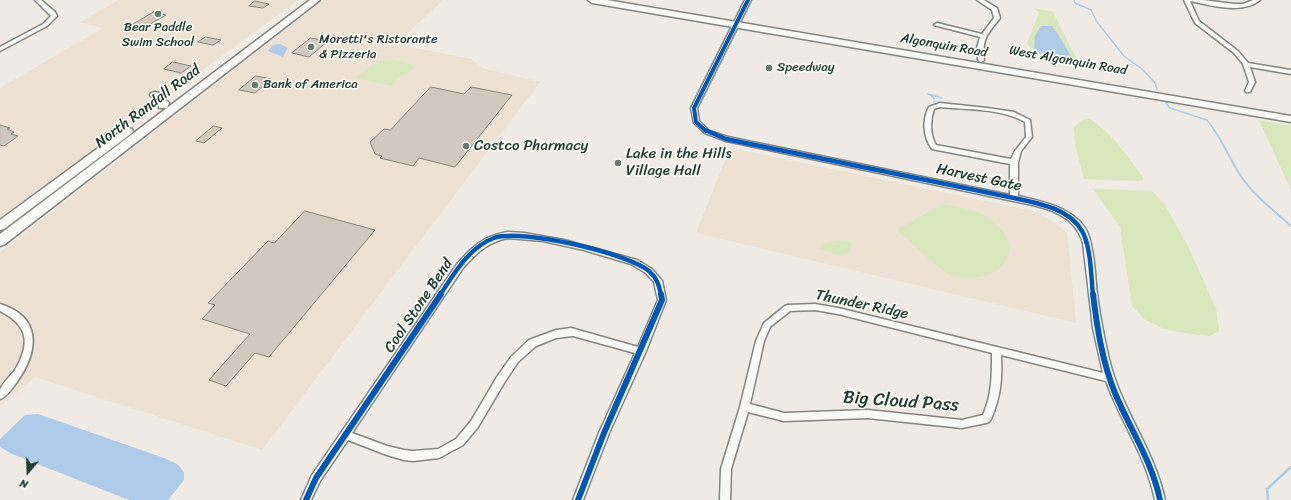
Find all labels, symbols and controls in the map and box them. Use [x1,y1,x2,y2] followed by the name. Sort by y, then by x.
[153,9,163,19] marker: Bear Paddle Swim School
[122,20,194,51] place label: Bear Paddle Swim School
[900,31,988,61] street label: Algonquin Road
[319,32,438,63] place label: Moretti's Ristorante & Pizzeria
[306,42,316,52] marker: Moretti's Ristorante & Pizzeria
[1008,43,1128,79] street label: West Algonquin Road
[777,60,834,76] place label: Speedway
[92,62,204,152] street label: North Randall Road
[764,63,774,73] marker: Speedway
[263,77,358,93] place label: Bank of America
[250,80,260,90] marker: Bank of America
[474,137,588,155] place label: Costco Pharmacy
[461,141,471,151] marker: Costco Pharmacy
[626,145,732,180] place label: Lake in the Hills Village Hall
[613,158,623,168] marker: Lake in the Hills Village Hall
[935,160,1023,196] street label: Harvest Gate
[381,256,457,356] street label: Cool Stone Bend
[814,286,910,324] street label: Thunder Ridge
[842,387,960,417] street label: Big Cloud Pass
[8,452,48,492] north arrow
[17,474,31,494] text: N

